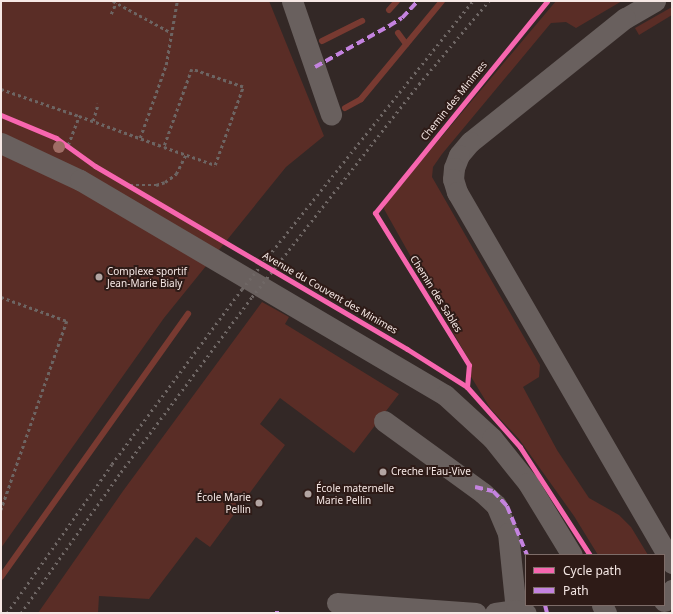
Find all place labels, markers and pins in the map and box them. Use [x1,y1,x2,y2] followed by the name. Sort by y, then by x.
[107,265,187,288] place label: Complexe sportif Jean-Marie Bialy
[94,272,104,282] marker: Complexe sportif Jean-Marie Bialy
[391,466,471,478] place label: Creche l'Eau-Vive
[378,467,388,477] marker: Creche l'Eau-Vive
[316,482,394,506] place label: École maternelle Marie Pellin
[303,489,313,499] marker: École maternelle Marie Pellin
[197,491,251,514] place label: École Marie Pellin
[254,498,264,508] marker: École Marie Pellin

